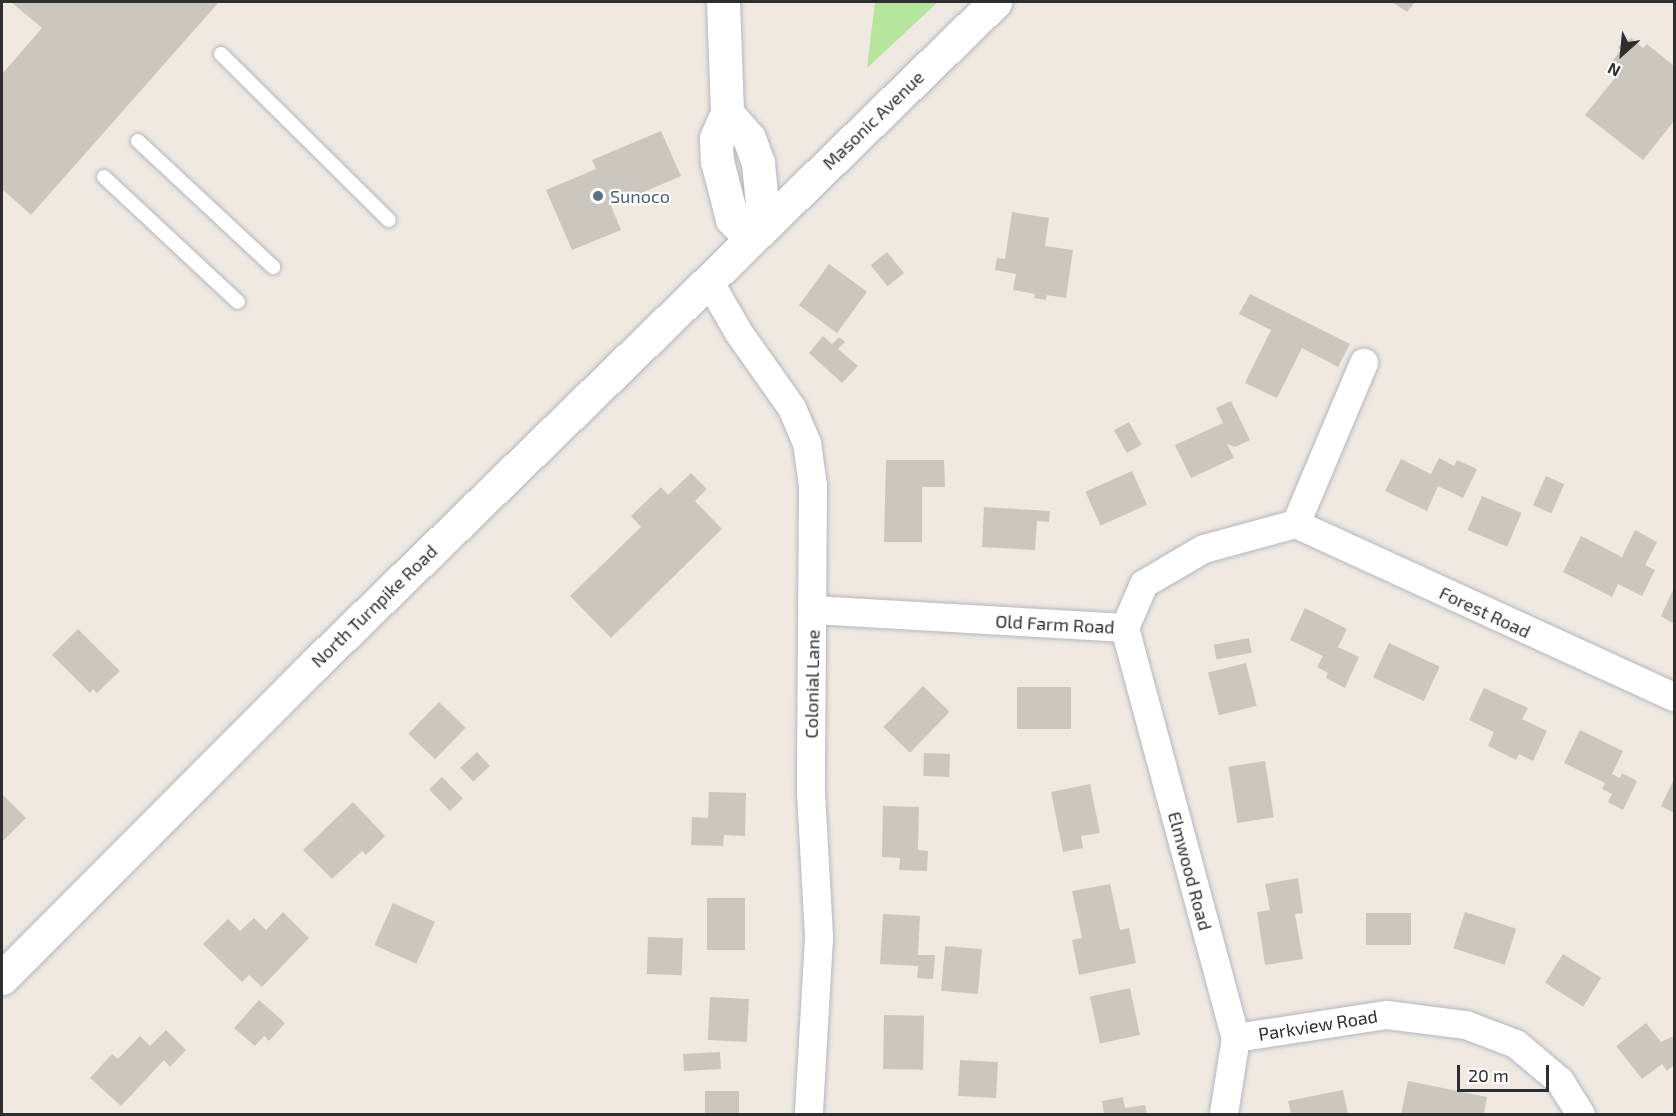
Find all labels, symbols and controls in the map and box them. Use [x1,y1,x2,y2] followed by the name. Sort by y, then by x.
[1592,24,1652,84] north arrow
[1604,59,1623,82] text: N
[818,66,928,174] street label: Masonic Avenue
[610,185,670,207] place label: Sunoco
[591,189,605,203] marker: Sunoco
[306,540,442,672] street label: North Turnpike Road
[1436,582,1534,642] street label: Forest Road
[995,610,1115,638] street label: Old Farm Road
[800,629,824,739] street label: Colonial Lane
[1164,809,1216,933] street label: Elmwood Road
[1257,1005,1379,1045] street label: Parkview Road
[1460,1053,1552,1091] scale bar
[1468,1064,1509,1086] text: 20 m

